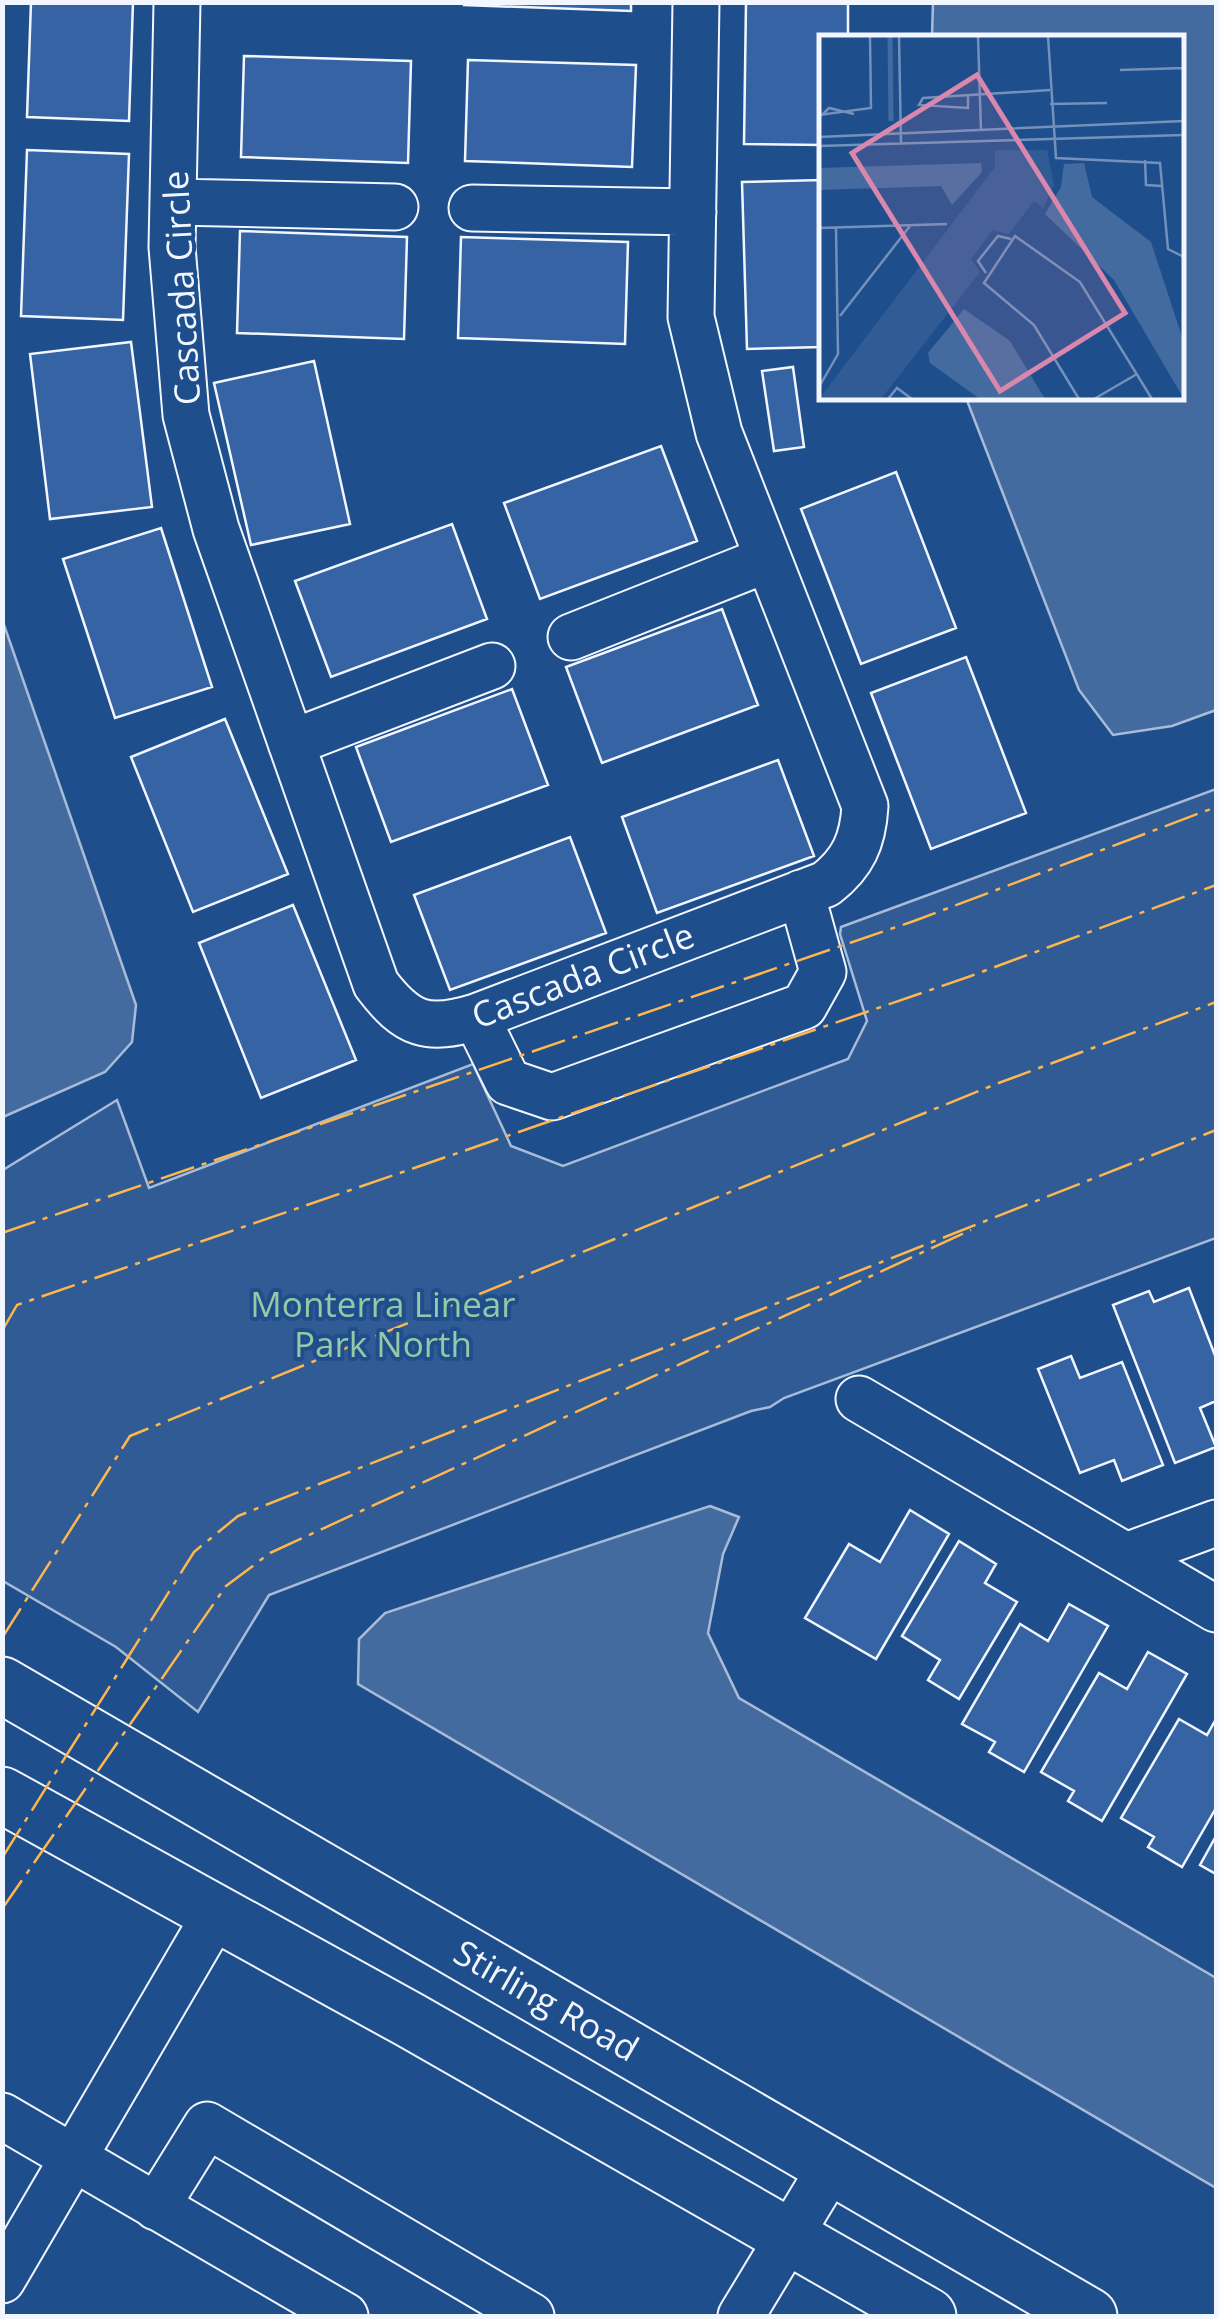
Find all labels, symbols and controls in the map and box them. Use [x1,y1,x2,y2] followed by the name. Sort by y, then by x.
[819,35,1184,400] inset map
[151,170,210,407] street label: Cascada Circle
[464,911,700,1039] street label: Cascada Circle
[250,1280,516,1367] park label: Monterra Linear Park North
[446,1928,648,2071] street label: Stirling Road

